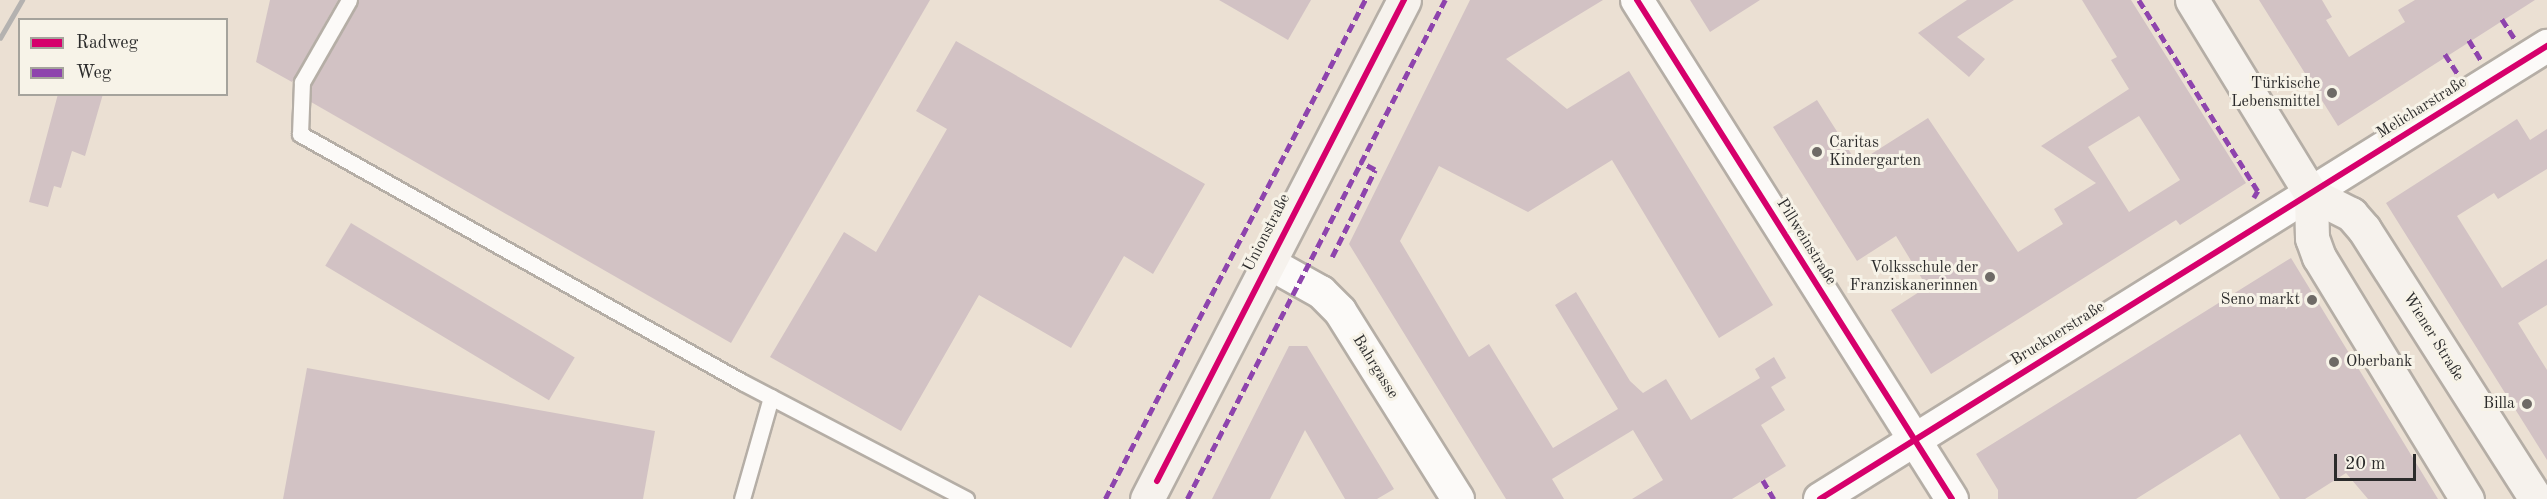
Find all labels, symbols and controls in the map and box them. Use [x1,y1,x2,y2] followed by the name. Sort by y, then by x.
[18,18,228,96] legend
[76,34,138,52] text: Radweg
[76,64,112,82] text: Weg
[2374,73,2470,143] street label: Melicharstraße
[2231,74,2320,112] place label: Türkische Lebensmittel
[2325,86,2339,100] marker: Türkische Lebensmittel
[1829,133,1921,171] place label: Caritas Kindergarten
[1810,145,1824,159] marker: Caritas Kindergarten
[1239,191,1295,275] street label: Unionstraße
[1772,195,1840,289] street label: Pillweinstraße
[1849,258,1978,296] place label: Volksschule der Franziskanerinnen
[1983,270,1997,284] marker: Volksschule der Franziskanerinnen
[2398,289,2468,385] street label: Wiener Straße
[2221,290,2300,310] place label: Seno markt
[2305,293,2319,307] marker: Seno markt
[2008,298,2108,370] street label: Brucknerstraße
[1348,331,1402,403] street label: Bahrgasse
[2346,352,2412,372] place label: Oberbank
[2327,355,2341,369] marker: Oberbank
[2483,394,2515,414] place label: Billa
[2520,397,2534,411] marker: Billa
[2337,442,2420,480] scale bar
[2345,455,2385,473] text: 20 m

